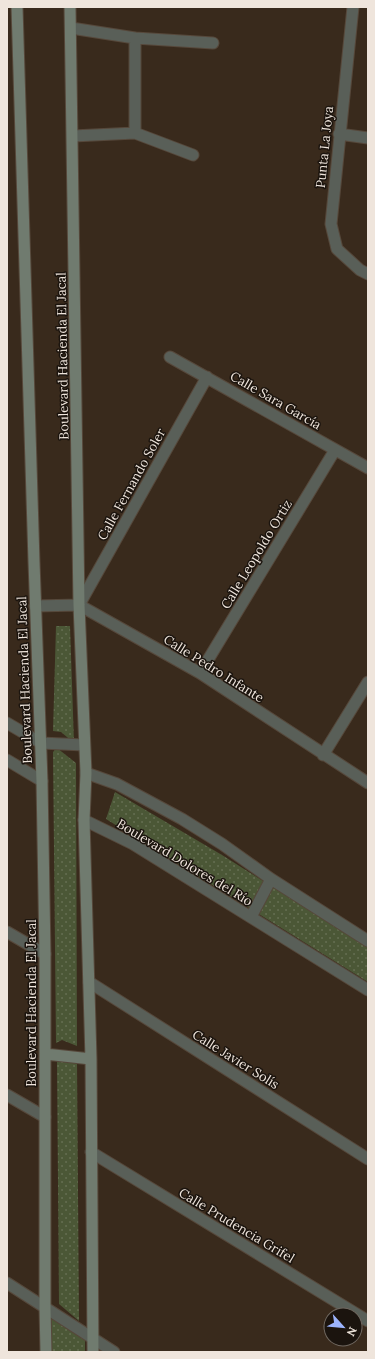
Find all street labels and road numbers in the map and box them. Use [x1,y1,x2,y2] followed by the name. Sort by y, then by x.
[312,105,337,189] street label: Punta La Joya
[53,272,72,440] street label: Boulevard Hacienda El Jacal
[227,367,325,434] street label: Calle Sara García
[94,425,169,543] street label: Calle Fernando Soler
[217,496,296,612] street label: Calle Leopoldo Ortiz
[13,596,36,764] street label: Boulevard Hacienda El Jacal
[160,631,267,706] street label: Calle Pedro Infante
[114,815,256,910] street label: Boulevard Dolores del Río
[23,919,40,1087] street label: Boulevard Hacienda El Jacal
[189,1026,282,1093] street label: Calle Javier Solís
[176,1184,298,1267] street label: Calle Prudencia Grifel

